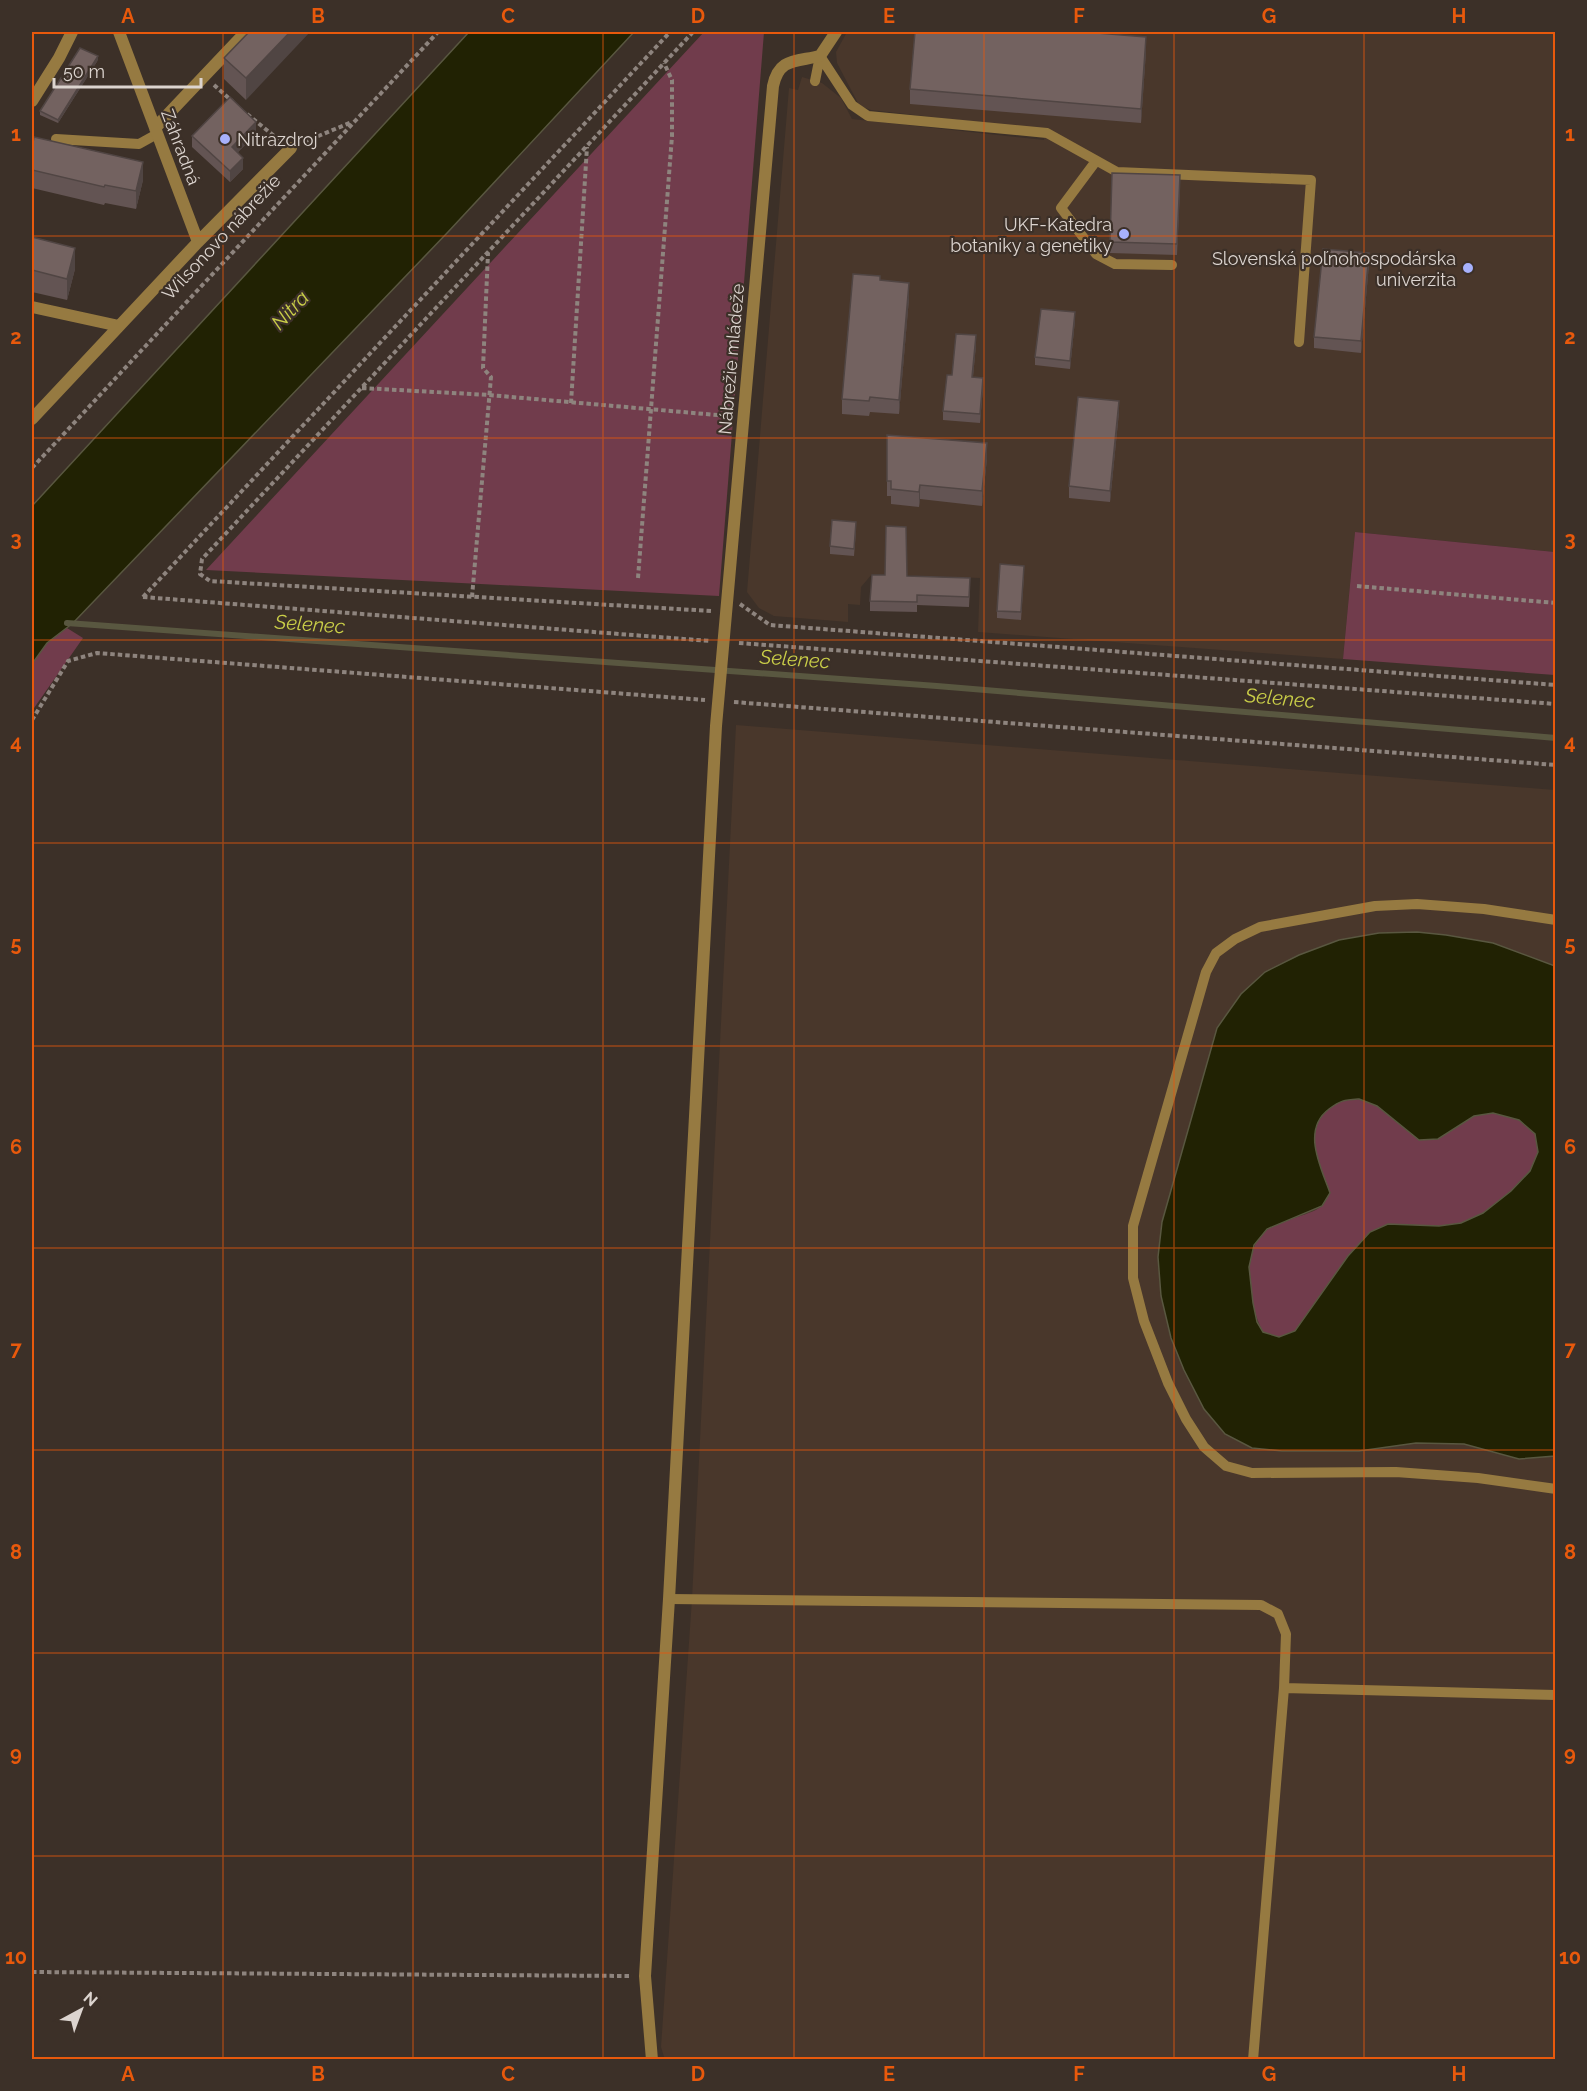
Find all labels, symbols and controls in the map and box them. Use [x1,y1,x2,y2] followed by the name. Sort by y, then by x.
[121,4,135,28] text: A
[311,4,325,28] text: B
[501,4,515,28] text: C
[691,4,705,28] text: D
[883,4,895,28] text: E
[1073,4,1085,28] text: F
[1262,4,1276,28] text: G
[1452,4,1466,28] text: H
[54,51,201,89] scale bar
[63,61,105,82] text: 50 m
[157,106,205,188] street label: Záhradná
[11,122,21,146] text: 1
[1565,122,1575,146] text: 1
[237,129,318,150] place label: Nitrazdroj
[218,132,232,146] marker: Nitrazdroj
[157,170,285,304] street label: Wilsonovo nábrežie
[950,214,1112,256] place label: UKF-Katedra botaniky a genetiky
[1117,227,1131,241] marker: UKF-Katedra botaniky a genetiky
[1212,248,1456,290] place label: Slovenská poľnohospodárska univerzita
[1461,261,1475,275] marker: Slovenská poľnohospodárska univerzita
[714,282,748,435] street label: Nábrežie mládeže
[266,286,314,334] water label: Nitra
[10,325,22,349] text: 2
[1564,325,1576,349] text: 2
[10,527,22,551] text: 3
[1564,527,1576,551] text: 3
[273,609,347,638] water label: Selenec
[758,644,832,673] water label: Selenec
[1243,683,1317,713] water label: Selenec
[10,730,22,754] text: 4
[1564,730,1576,754] text: 4
[10,932,22,956] text: 5
[1564,932,1576,956] text: 5
[10,1135,22,1159] text: 6
[1564,1135,1576,1159] text: 6
[10,1337,22,1361] text: 7
[1564,1337,1576,1361] text: 7
[10,1540,22,1564] text: 8
[1564,1540,1576,1564] text: 8
[10,1742,22,1766] text: 9
[1564,1742,1576,1766] text: 9
[5,1945,27,1969] text: 10
[1559,1945,1581,1969] text: 10
[51,1980,111,2040] north arrow
[80,1988,101,2010] text: N
[121,2062,135,2086] text: A
[311,2062,325,2086] text: B
[501,2062,515,2086] text: C
[691,2062,705,2086] text: D
[883,2062,895,2086] text: E
[1073,2062,1085,2086] text: F
[1262,2062,1276,2086] text: G
[1452,2062,1466,2086] text: H

